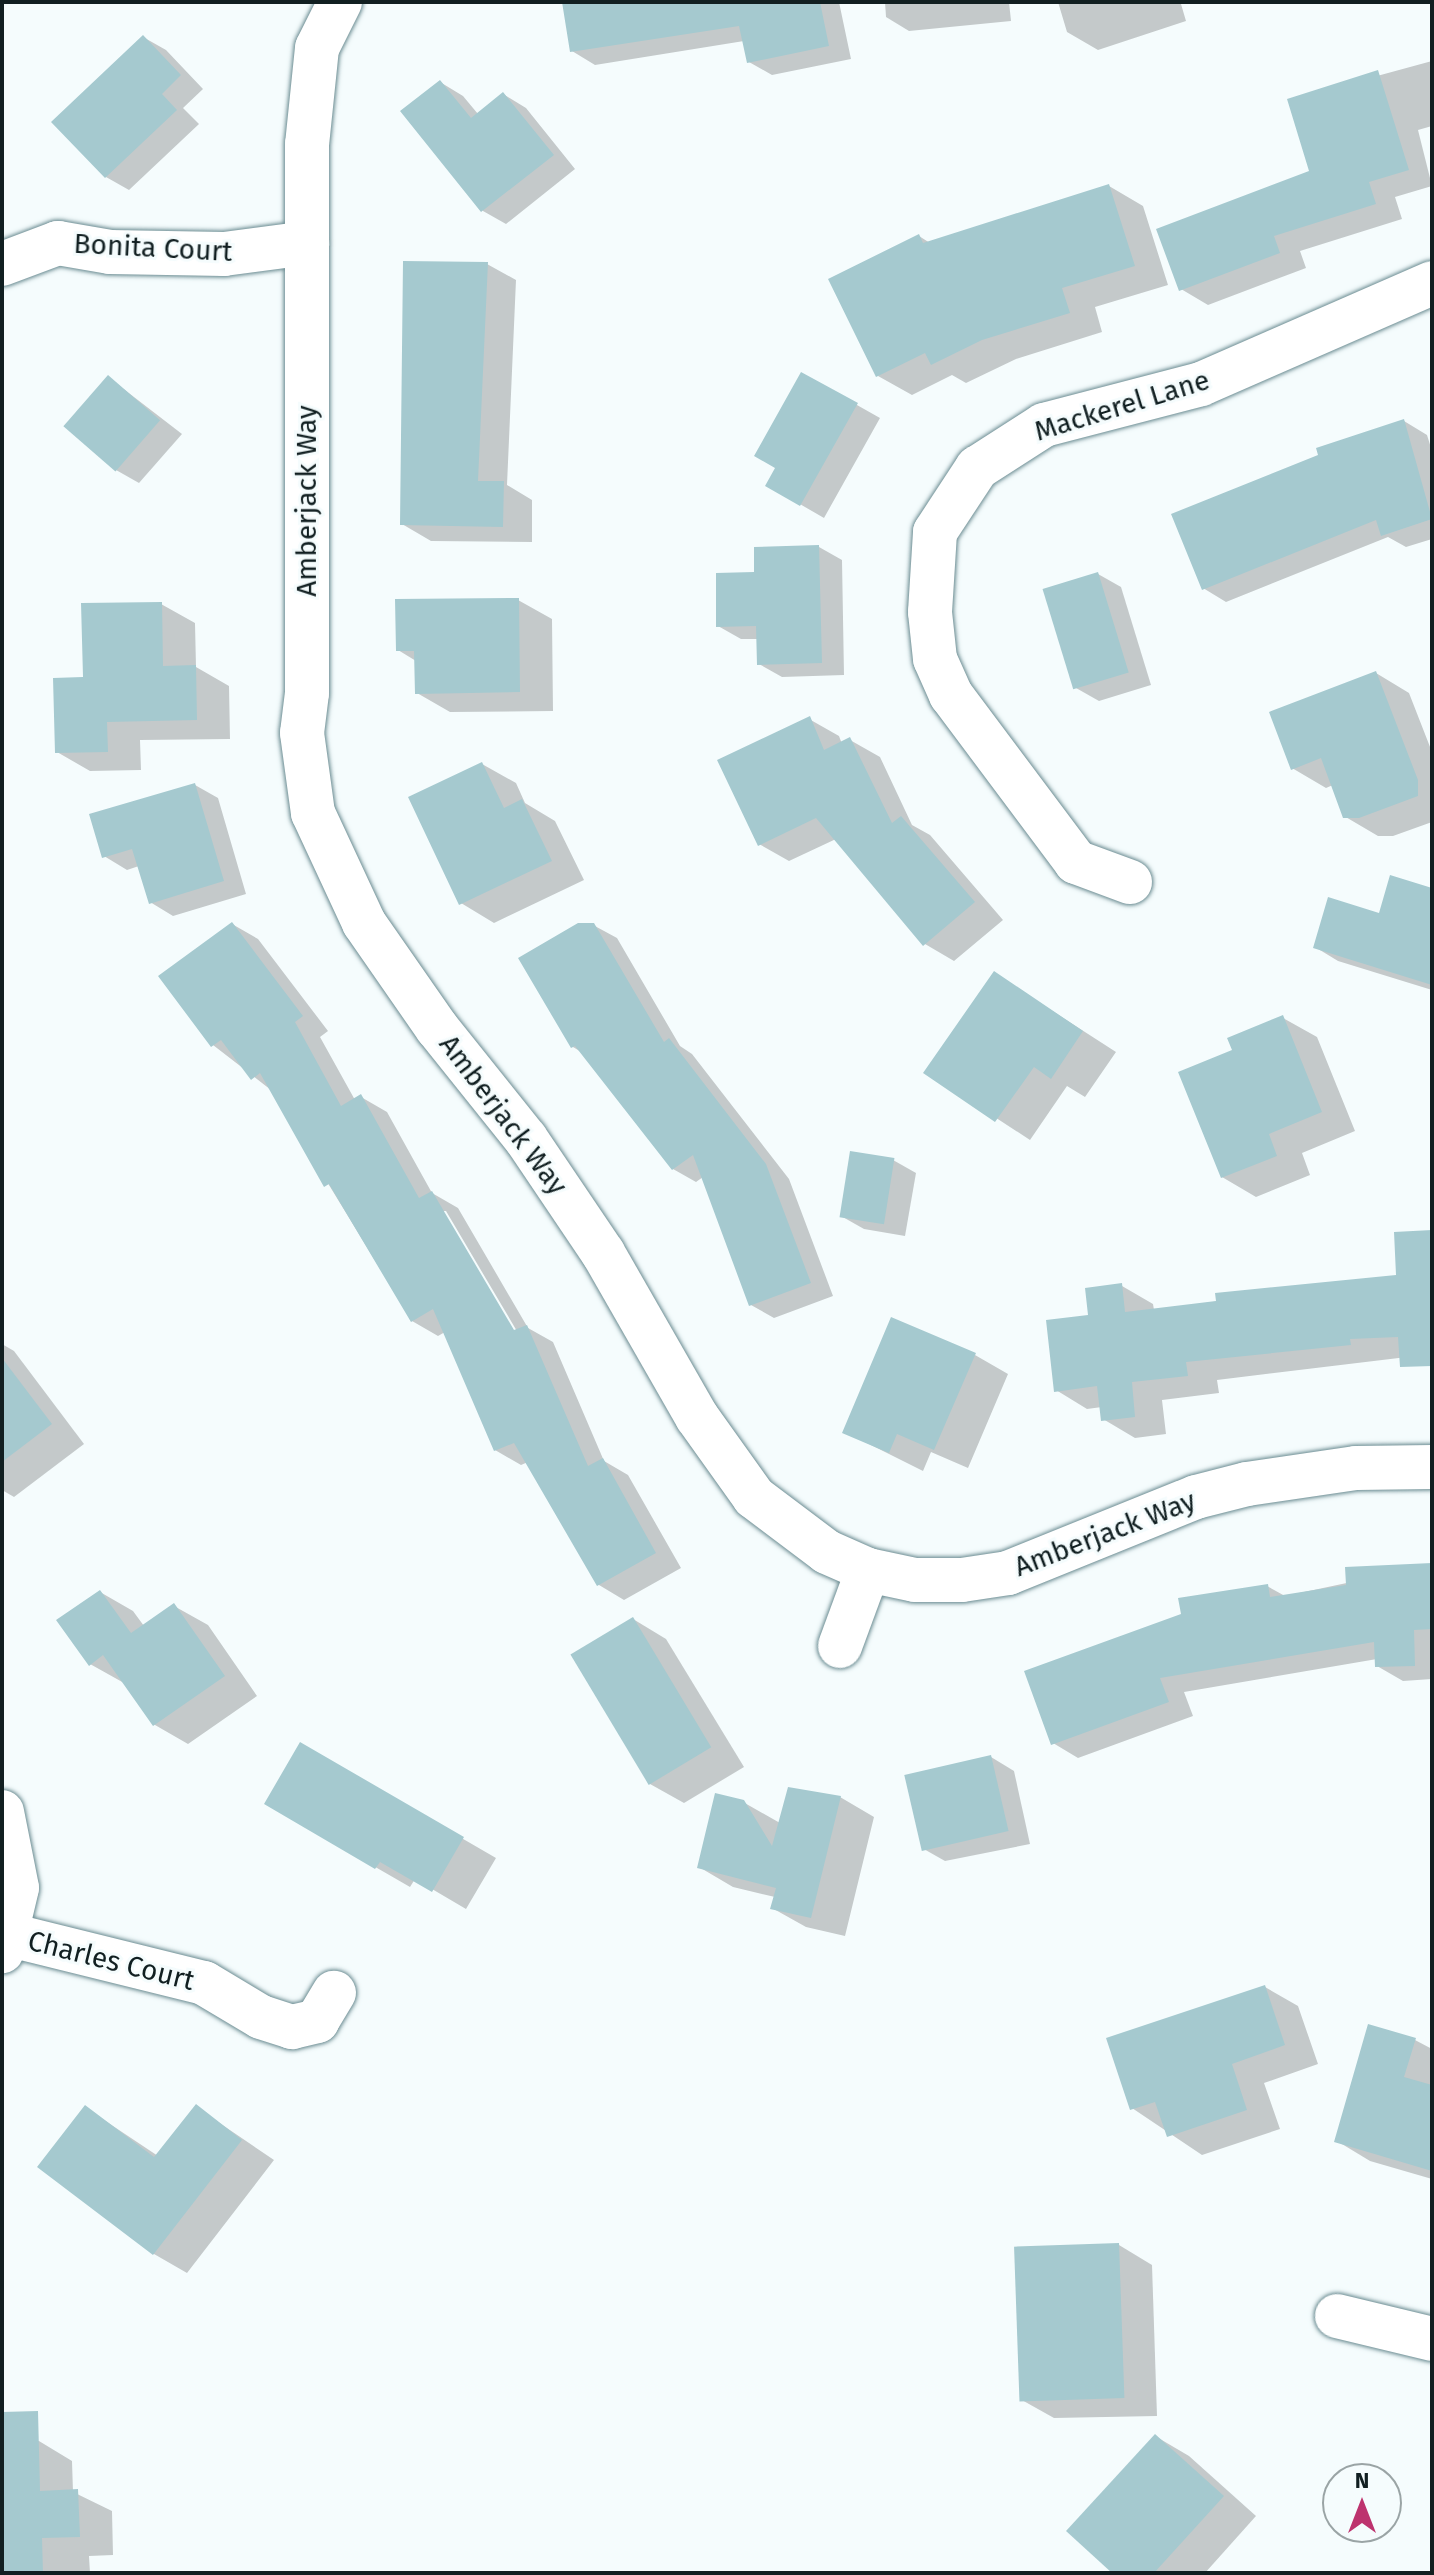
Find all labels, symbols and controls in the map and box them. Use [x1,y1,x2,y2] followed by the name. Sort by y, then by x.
[73,227,233,269] street label: Bonita Court
[1030,363,1214,449] street label: Mackerel Lane
[290,405,324,597] street label: Amberjack Way
[432,1028,574,1202] street label: Amberjack Way
[1010,1484,1200,1584] street label: Amberjack Way
[24,1924,198,1998] street label: Charles Court
[1322,2463,1402,2543] north arrow
[1355,2467,1369,2494] text: N

